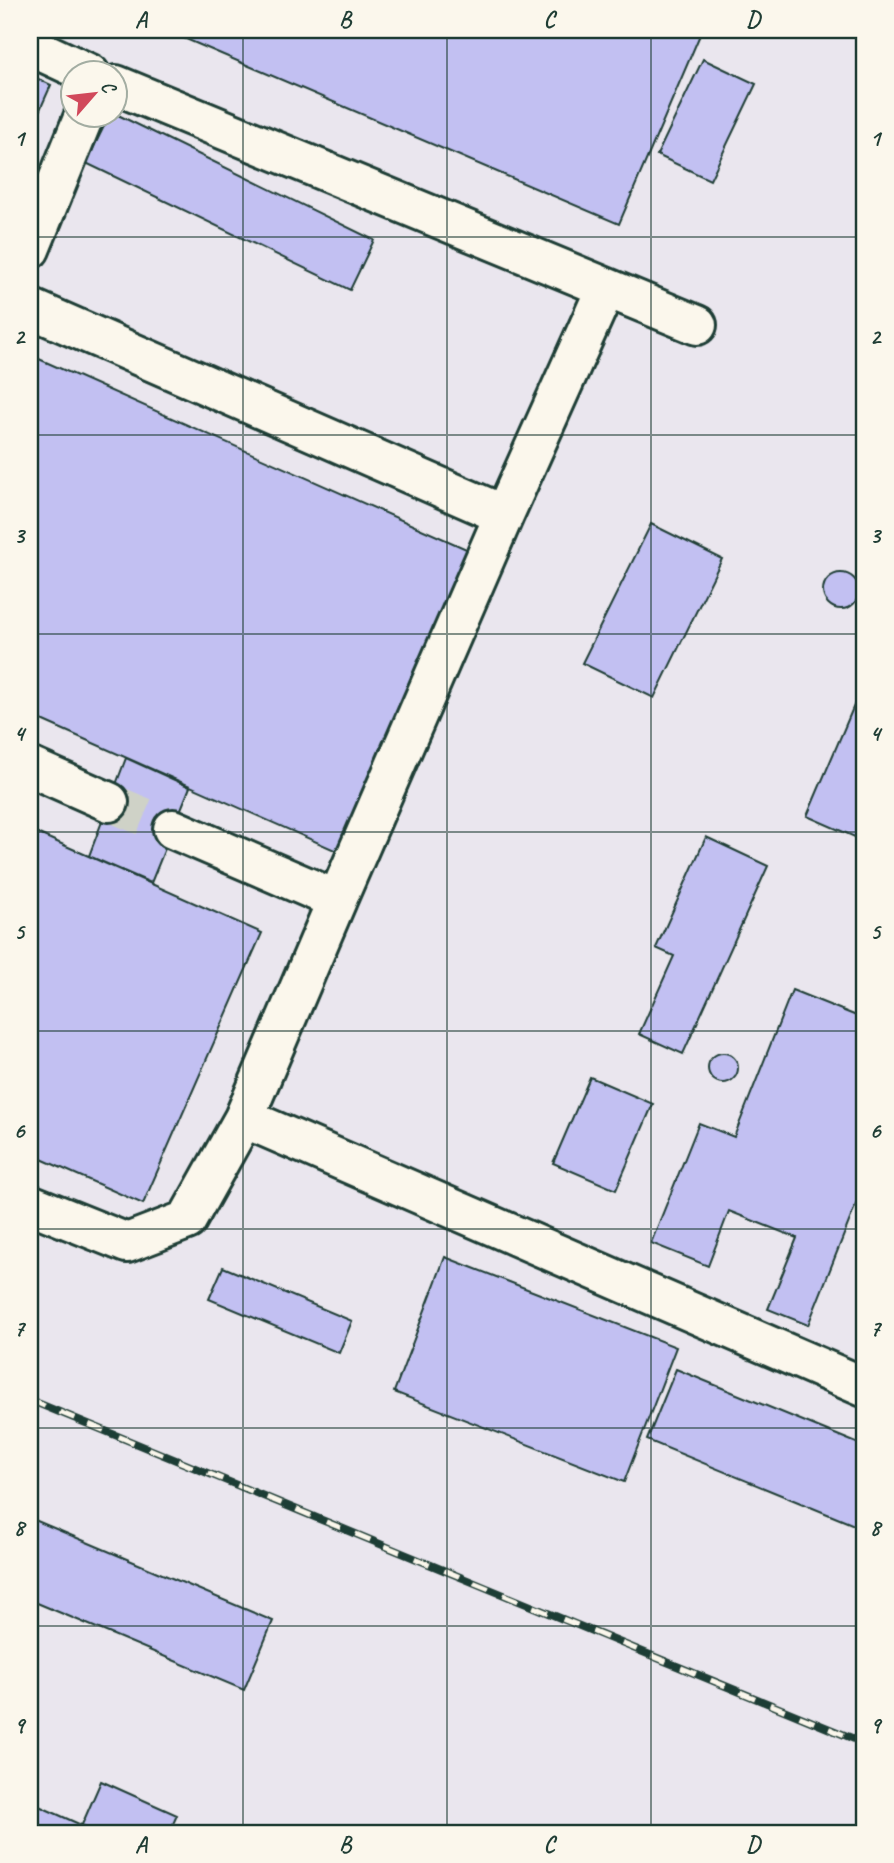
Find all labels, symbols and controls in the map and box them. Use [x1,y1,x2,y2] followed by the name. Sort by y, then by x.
[135,5,149,34] text: A
[339,5,353,34] text: B
[544,5,558,34] text: C
[746,5,762,34] text: D
[60,60,130,130] north arrow
[95,77,122,99] text: С
[14,124,27,153] text: 1
[870,124,883,153] text: 1
[14,322,27,351] text: 2
[870,322,883,351] text: 2
[14,521,27,550] text: 3
[870,521,883,550] text: 3
[14,719,27,748] text: 4
[870,719,883,748] text: 4
[14,917,26,946] text: 5
[870,917,882,946] text: 5
[14,1116,27,1145] text: 6
[870,1116,883,1145] text: 6
[14,1314,27,1343] text: 7
[870,1314,883,1343] text: 7
[14,1513,27,1542] text: 8
[870,1513,883,1542] text: 8
[14,1711,27,1740] text: 9
[870,1711,883,1740] text: 9
[135,1830,149,1859] text: A
[339,1830,353,1859] text: B
[544,1830,558,1859] text: C
[746,1830,762,1859] text: D

